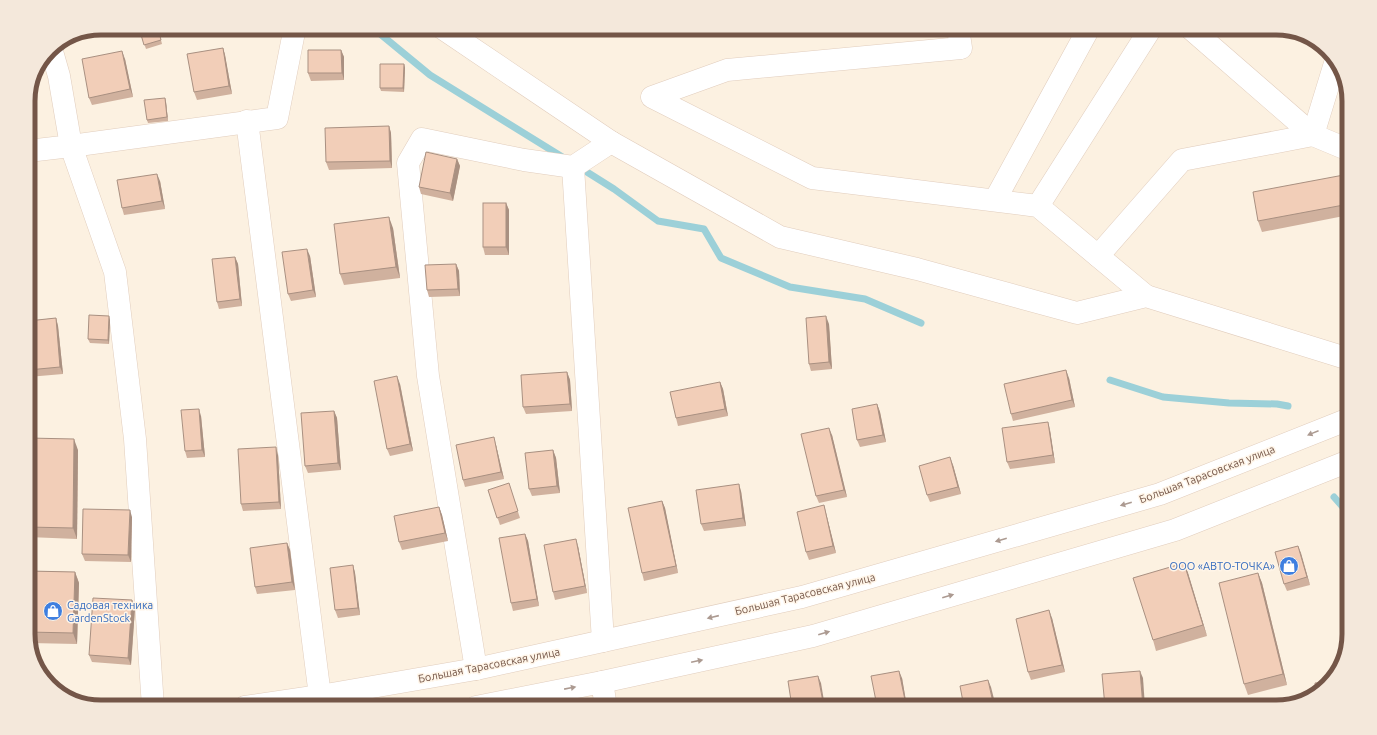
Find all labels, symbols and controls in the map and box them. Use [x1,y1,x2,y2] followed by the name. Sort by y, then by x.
[1306,431,1318,437] one-way arrow
[1137,443,1277,505] street label: Большая Тарасовская улица
[1119,501,1131,507] one-way arrow
[995,537,1007,543] one-way arrow
[1278,555,1300,577] shop icon: ООО «АВТО-ТОЧКА»
[1170,560,1275,572] place label: ООО «АВТО-ТОЧКА»
[734,571,876,617] street label: Большая Тарасовская улица
[943,593,955,599] one-way arrow
[67,599,153,624] place label: Садовая техника GardenStock
[42,600,64,622] shop icon: Садовая техника GardenStock
[707,614,719,620] one-way arrow
[818,630,830,636] one-way arrow
[417,645,561,685] street label: Большая Тарасовская улица
[691,658,703,664] one-way arrow
[563,685,576,691] one-way arrow

